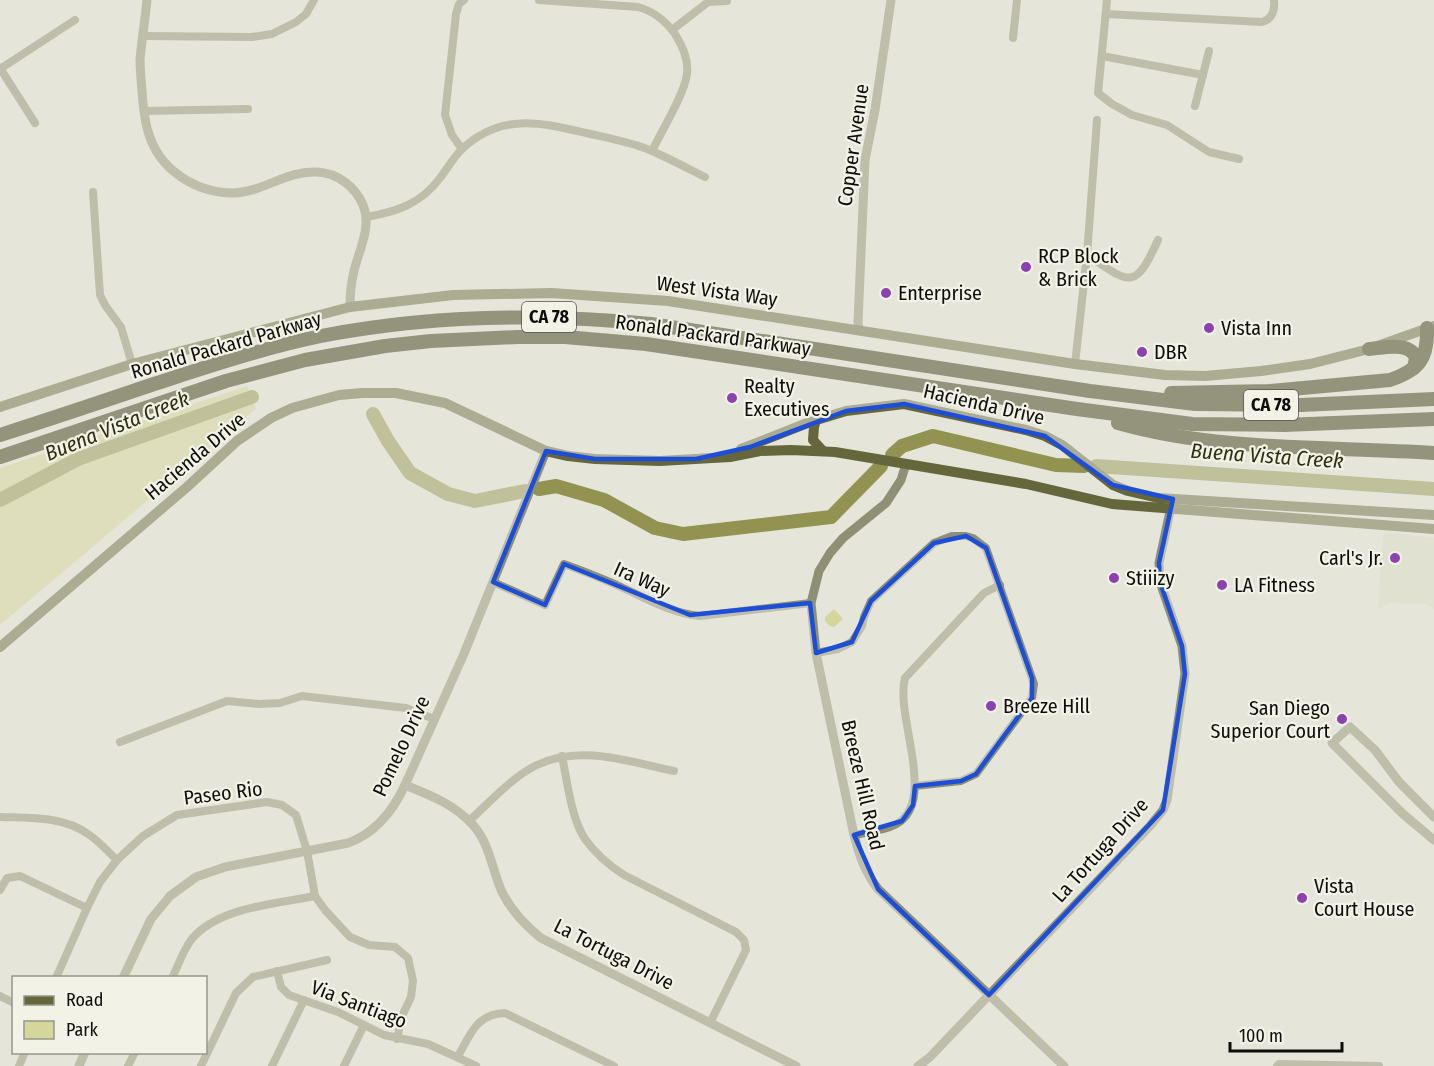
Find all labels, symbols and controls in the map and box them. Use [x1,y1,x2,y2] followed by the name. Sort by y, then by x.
[833,82,873,208] street label: Copper Avenue
[1038,244,1119,291] place label: RCP Block & Brick
[1019,260,1033,274] marker: RCP Block & Brick
[655,271,779,311] street label: West Vista Way
[898,281,982,305] place label: Enterprise
[879,286,893,300] marker: Enterprise
[522,302,576,332] road number: CA 78
[128,306,324,384] street label: Ronald Packard Parkway
[614,309,812,361] street label: Ronald Packard Parkway
[1221,316,1292,340] place label: Vista Inn
[1202,321,1216,335] marker: Vista Inn
[1154,340,1188,364] place label: DBR
[1135,345,1149,359] marker: DBR
[744,374,830,421] place label: Realty Executives
[921,378,1047,430] street label: Hacienda Drive
[41,385,193,467] water label: Buena Vista Creek
[1244,390,1298,420] road number: CA 78
[725,391,739,405] marker: Realty Executives
[140,407,250,505] street label: Hacienda Drive
[1190,438,1344,474] water label: Buena Vista Creek
[1319,546,1383,570] place label: Carl's Jr.
[1388,551,1402,565] marker: Carl's Jr.
[610,556,674,602] street label: Ira Way
[1126,566,1174,590] place label: Stiiizy
[1107,571,1121,585] marker: Stiiizy
[1234,573,1315,597] place label: LA Fitness
[1215,578,1229,592] marker: LA Fitness
[367,692,435,800] street label: Pomelo Drive
[1003,694,1090,718] place label: Breeze Hill
[1211,696,1330,743] place label: San Diego Superior Court
[984,699,998,713] marker: Breeze Hill
[1335,712,1349,726] marker: San Diego Superior Court
[836,717,890,853] street label: Breeze Hill Road
[182,776,264,810] street label: Paseo Rio
[1047,793,1153,907] street label: La Tortuga Drive
[1314,874,1414,921] place label: Vista Court House
[1295,891,1309,905] marker: Vista Court House
[550,913,678,995] street label: La Tortuga Drive
[308,975,410,1033] street label: Via Santiago
[12,976,207,1054] legend
[66,989,103,1011] text: Road
[1230,1015,1342,1053] scale bar
[66,1019,99,1041] text: Park
[1239,1025,1283,1047] text: 100 m

